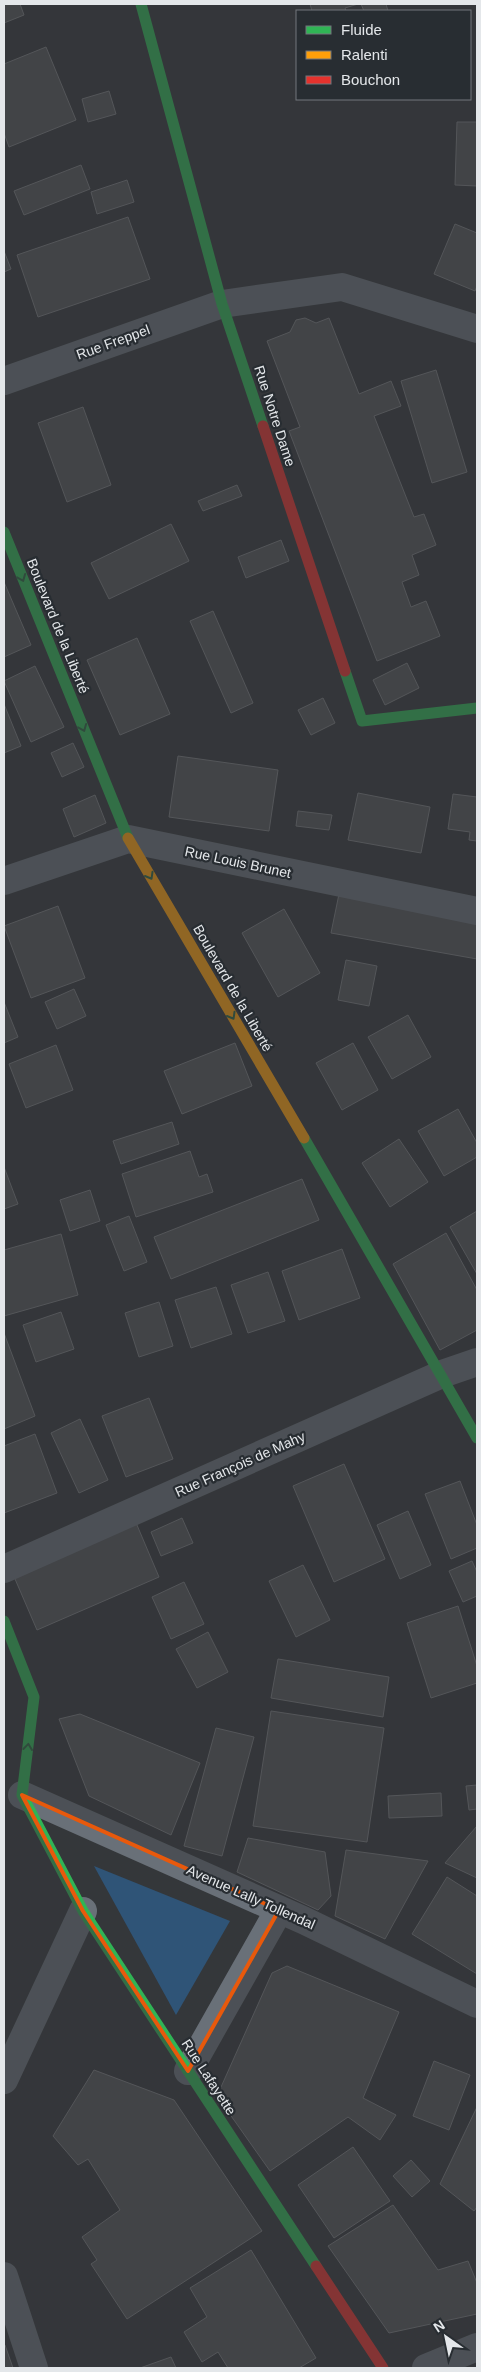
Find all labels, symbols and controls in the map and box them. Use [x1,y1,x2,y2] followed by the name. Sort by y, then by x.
[296,10,471,100] legend
[341,21,382,38] text: Fluide
[341,46,388,63] text: Ralenti
[341,71,400,88] text: Bouchon
[74,321,152,363] street label: Rue Freppel
[251,364,299,469] street label: Rue Notre Dame
[24,556,92,696] street label: Boulevard de la Liberté
[16,573,26,581] one-way arrow
[77,723,87,732] one-way arrow
[183,843,293,881] street label: Rue Louis Brunet
[143,871,153,880] one-way arrow
[190,922,276,1055] street label: Boulevard de la Liberté
[226,1011,236,1020] one-way arrow
[172,1428,308,1500] street label: Rue François de Mahy
[22,1742,33,1750] one-way arrow
[184,1861,318,1933] street label: Avenue Lally Tollendal
[179,2036,240,2118] street label: Rue Lafayette
[421,2312,471,2362] north arrow
[430,2317,448,2336] text: N

